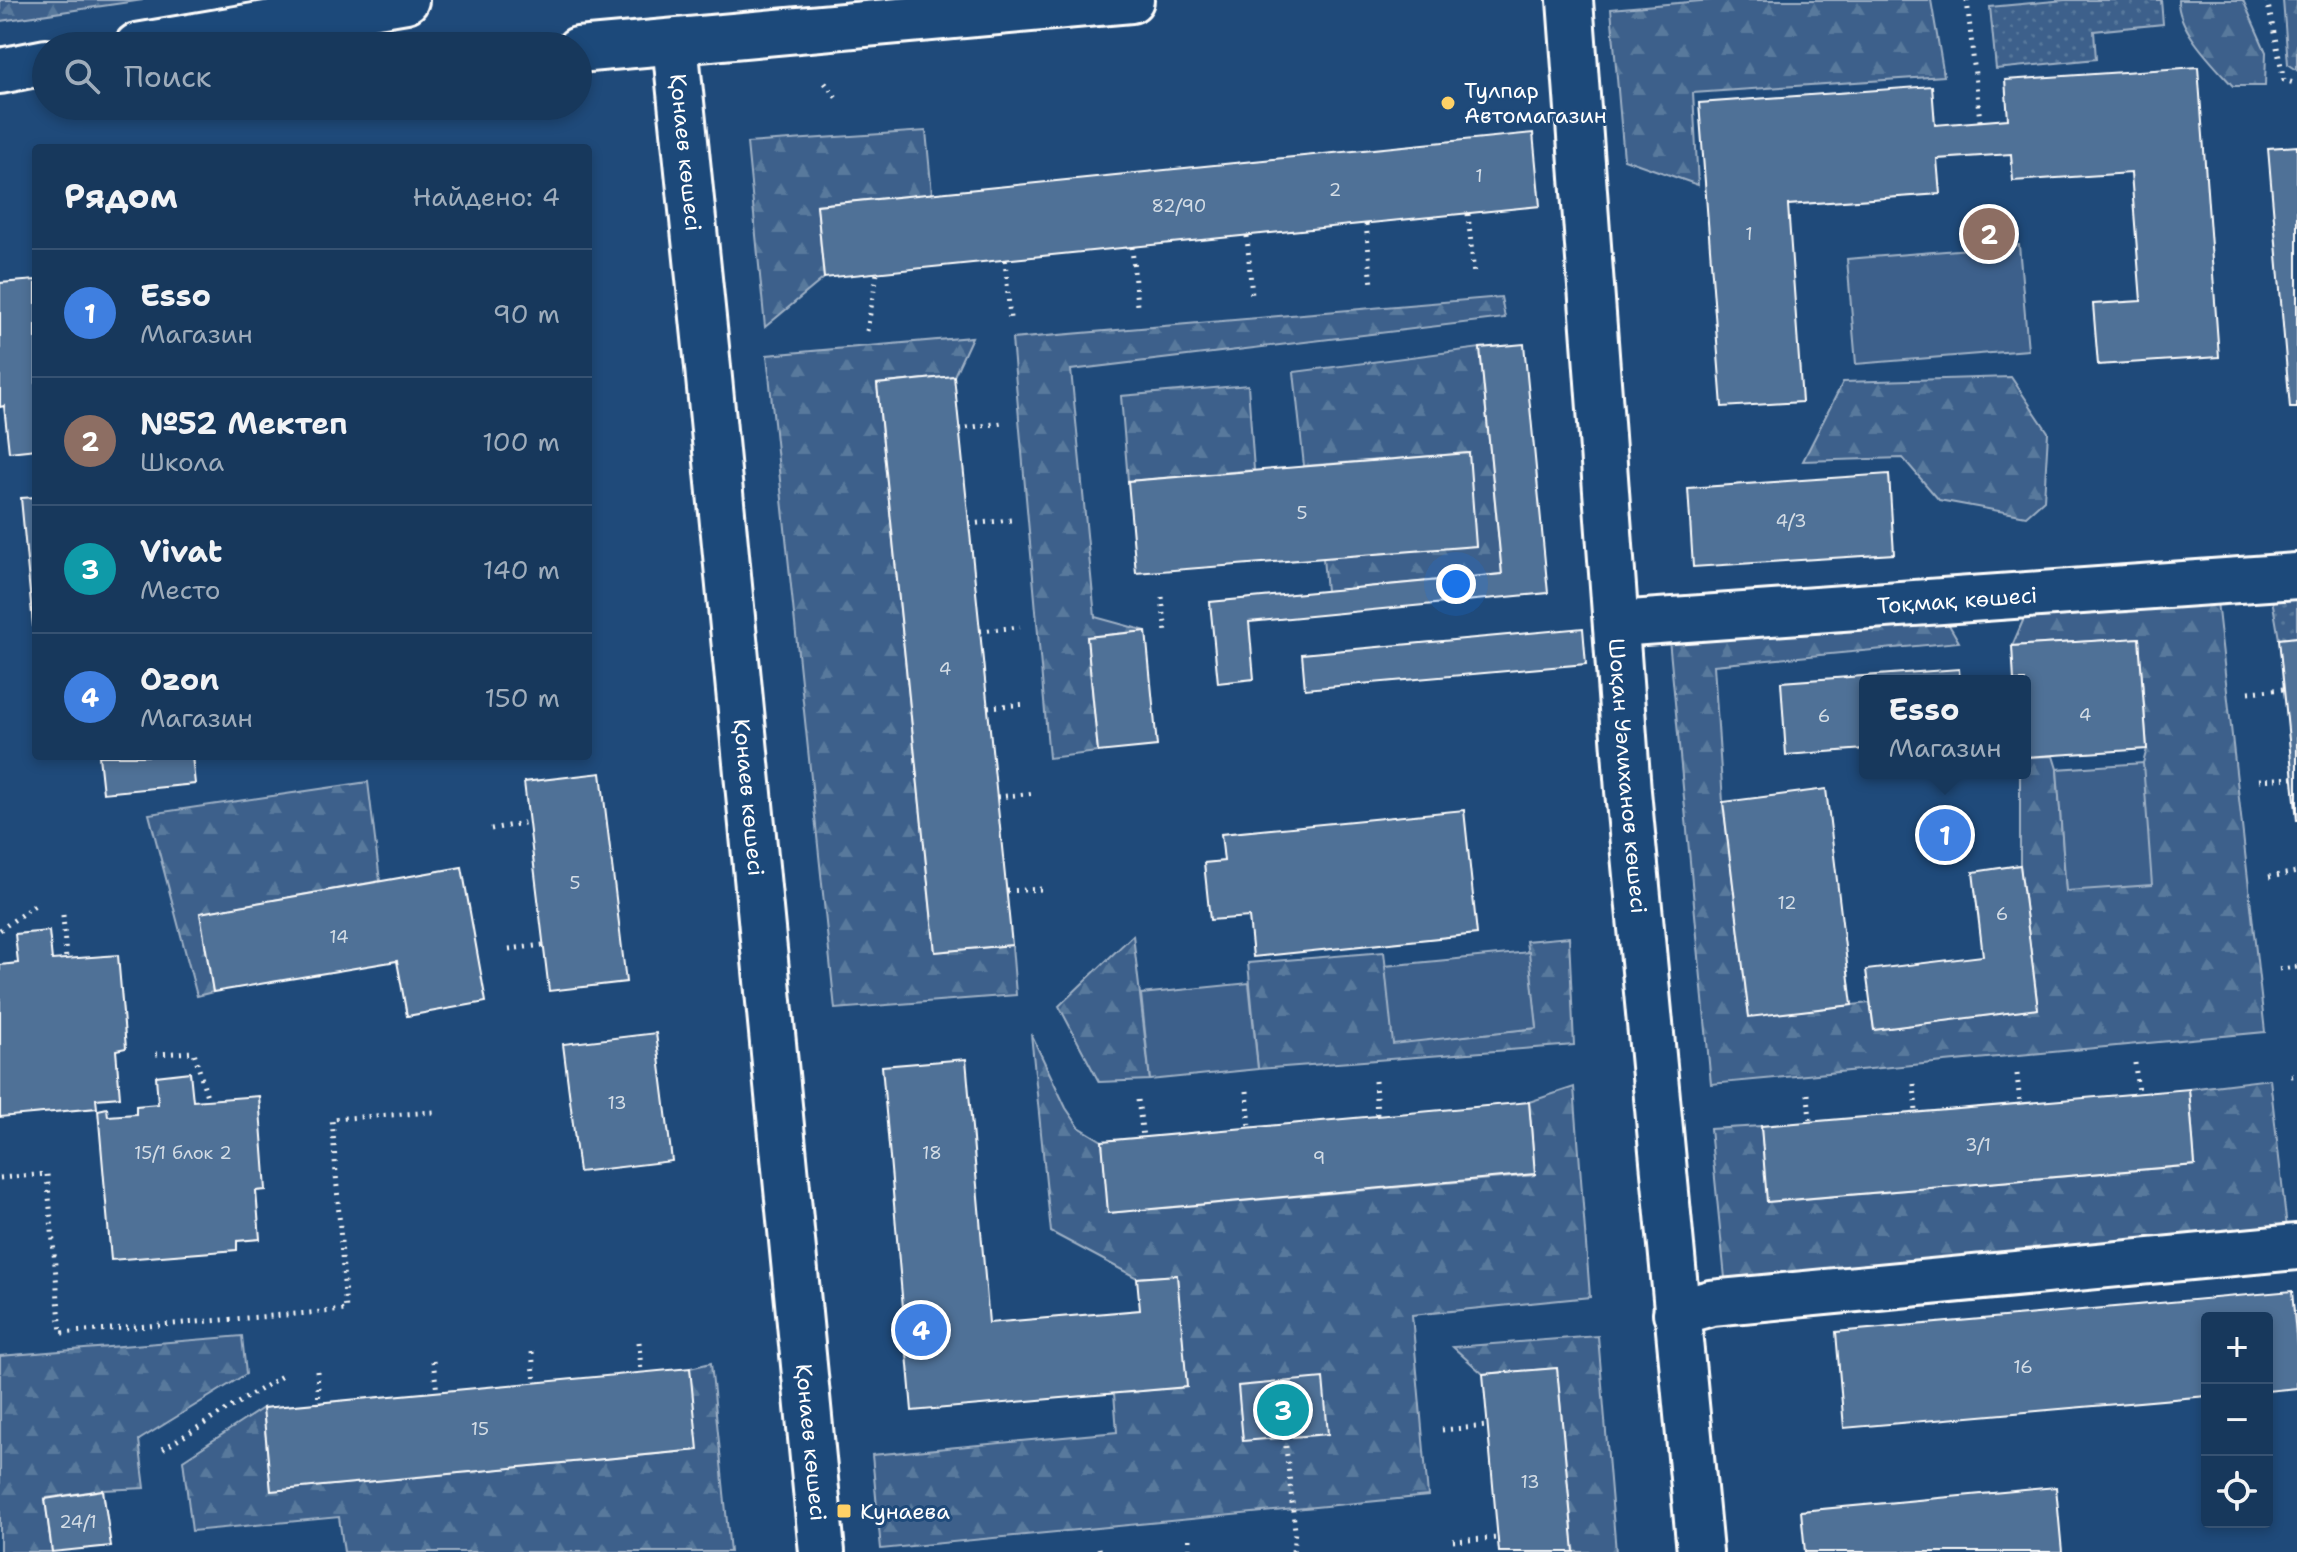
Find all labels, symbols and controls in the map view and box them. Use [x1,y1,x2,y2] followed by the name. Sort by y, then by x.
[32,32,592,120] search box
[60,54,104,98] icon: search
[124,56,212,97] text: Поиск
[664,72,709,233] street label: Қонаев көшесі
[1464,76,1607,130] place label: Тулпар Автомагазин
[1439,94,1457,112] marker: Тулпар Автомагазин
[1475,164,1483,188] house number: 1
[64,173,178,219] text: Рядом
[1329,178,1341,202] house number: 2
[413,179,560,214] text: Найдено: 4
[1152,194,1206,218] house number: 82/90
[1963,204,2015,264] pin: 2
[1745,222,1753,246] house number: 1
[140,275,211,316] text: Esso
[84,296,96,331] text: 1
[493,296,560,331] text: 90 m
[140,316,253,351] text: Магазин
[140,403,348,444] text: №52 Мектеп
[81,424,99,459] text: 2
[482,424,560,459] text: 100 m
[140,444,224,479] text: Школа
[1296,501,1308,525] house number: 5
[1775,509,1807,533] house number: 4/3
[140,531,222,572] text: Vivat
[81,552,99,587] text: 3
[483,552,560,587] text: 140 m
[1436,564,1476,604] your location
[140,572,221,607] text: Место
[1876,580,2038,620] street label: Тоқмақ көшесі
[1602,637,1654,915] street label: Шоқан Уәлиханов көшесі
[939,657,951,681] house number: 4
[140,659,219,700] text: Ozon
[1859,675,2031,779] popup
[81,680,99,715] text: 4
[484,680,560,715] text: 150 m
[1889,689,1959,730] text: Esso
[140,700,253,735] text: Магазин
[2079,703,2091,727] house number: 4
[1818,704,1830,728] house number: 6
[727,717,771,877] street label: Қонаев көшесі
[1889,730,2001,765] text: Магазин
[1919,805,1971,865] pin: 1
[569,871,581,895] house number: 5
[1777,891,1797,915] house number: 12
[1996,902,2008,926] house number: 6
[329,925,349,949] house number: 14
[607,1091,627,1115] house number: 13
[1965,1133,1991,1157] house number: 3/1
[134,1141,232,1165] house number: 15/1 блок 2
[922,1141,942,1165] house number: 18
[1313,1146,1325,1170] house number: 9
[895,1300,947,1360] pin: 4
[2201,1312,2273,1528] map controls
[2201,1312,2273,1384] button: +
[2013,1355,2033,1379] house number: 16
[789,1362,833,1522] street label: Қонаев көшесі
[1257,1380,1309,1440] pin: 3
[2201,1384,2273,1456] button: −
[471,1417,489,1441] house number: 15
[2201,1456,2273,1528] button: locate
[1520,1470,1540,1494] house number: 13
[860,1497,950,1526] place label: Кунаева
[835,1502,853,1520] marker: Кунаева
[59,1510,97,1534] house number: 24/1

